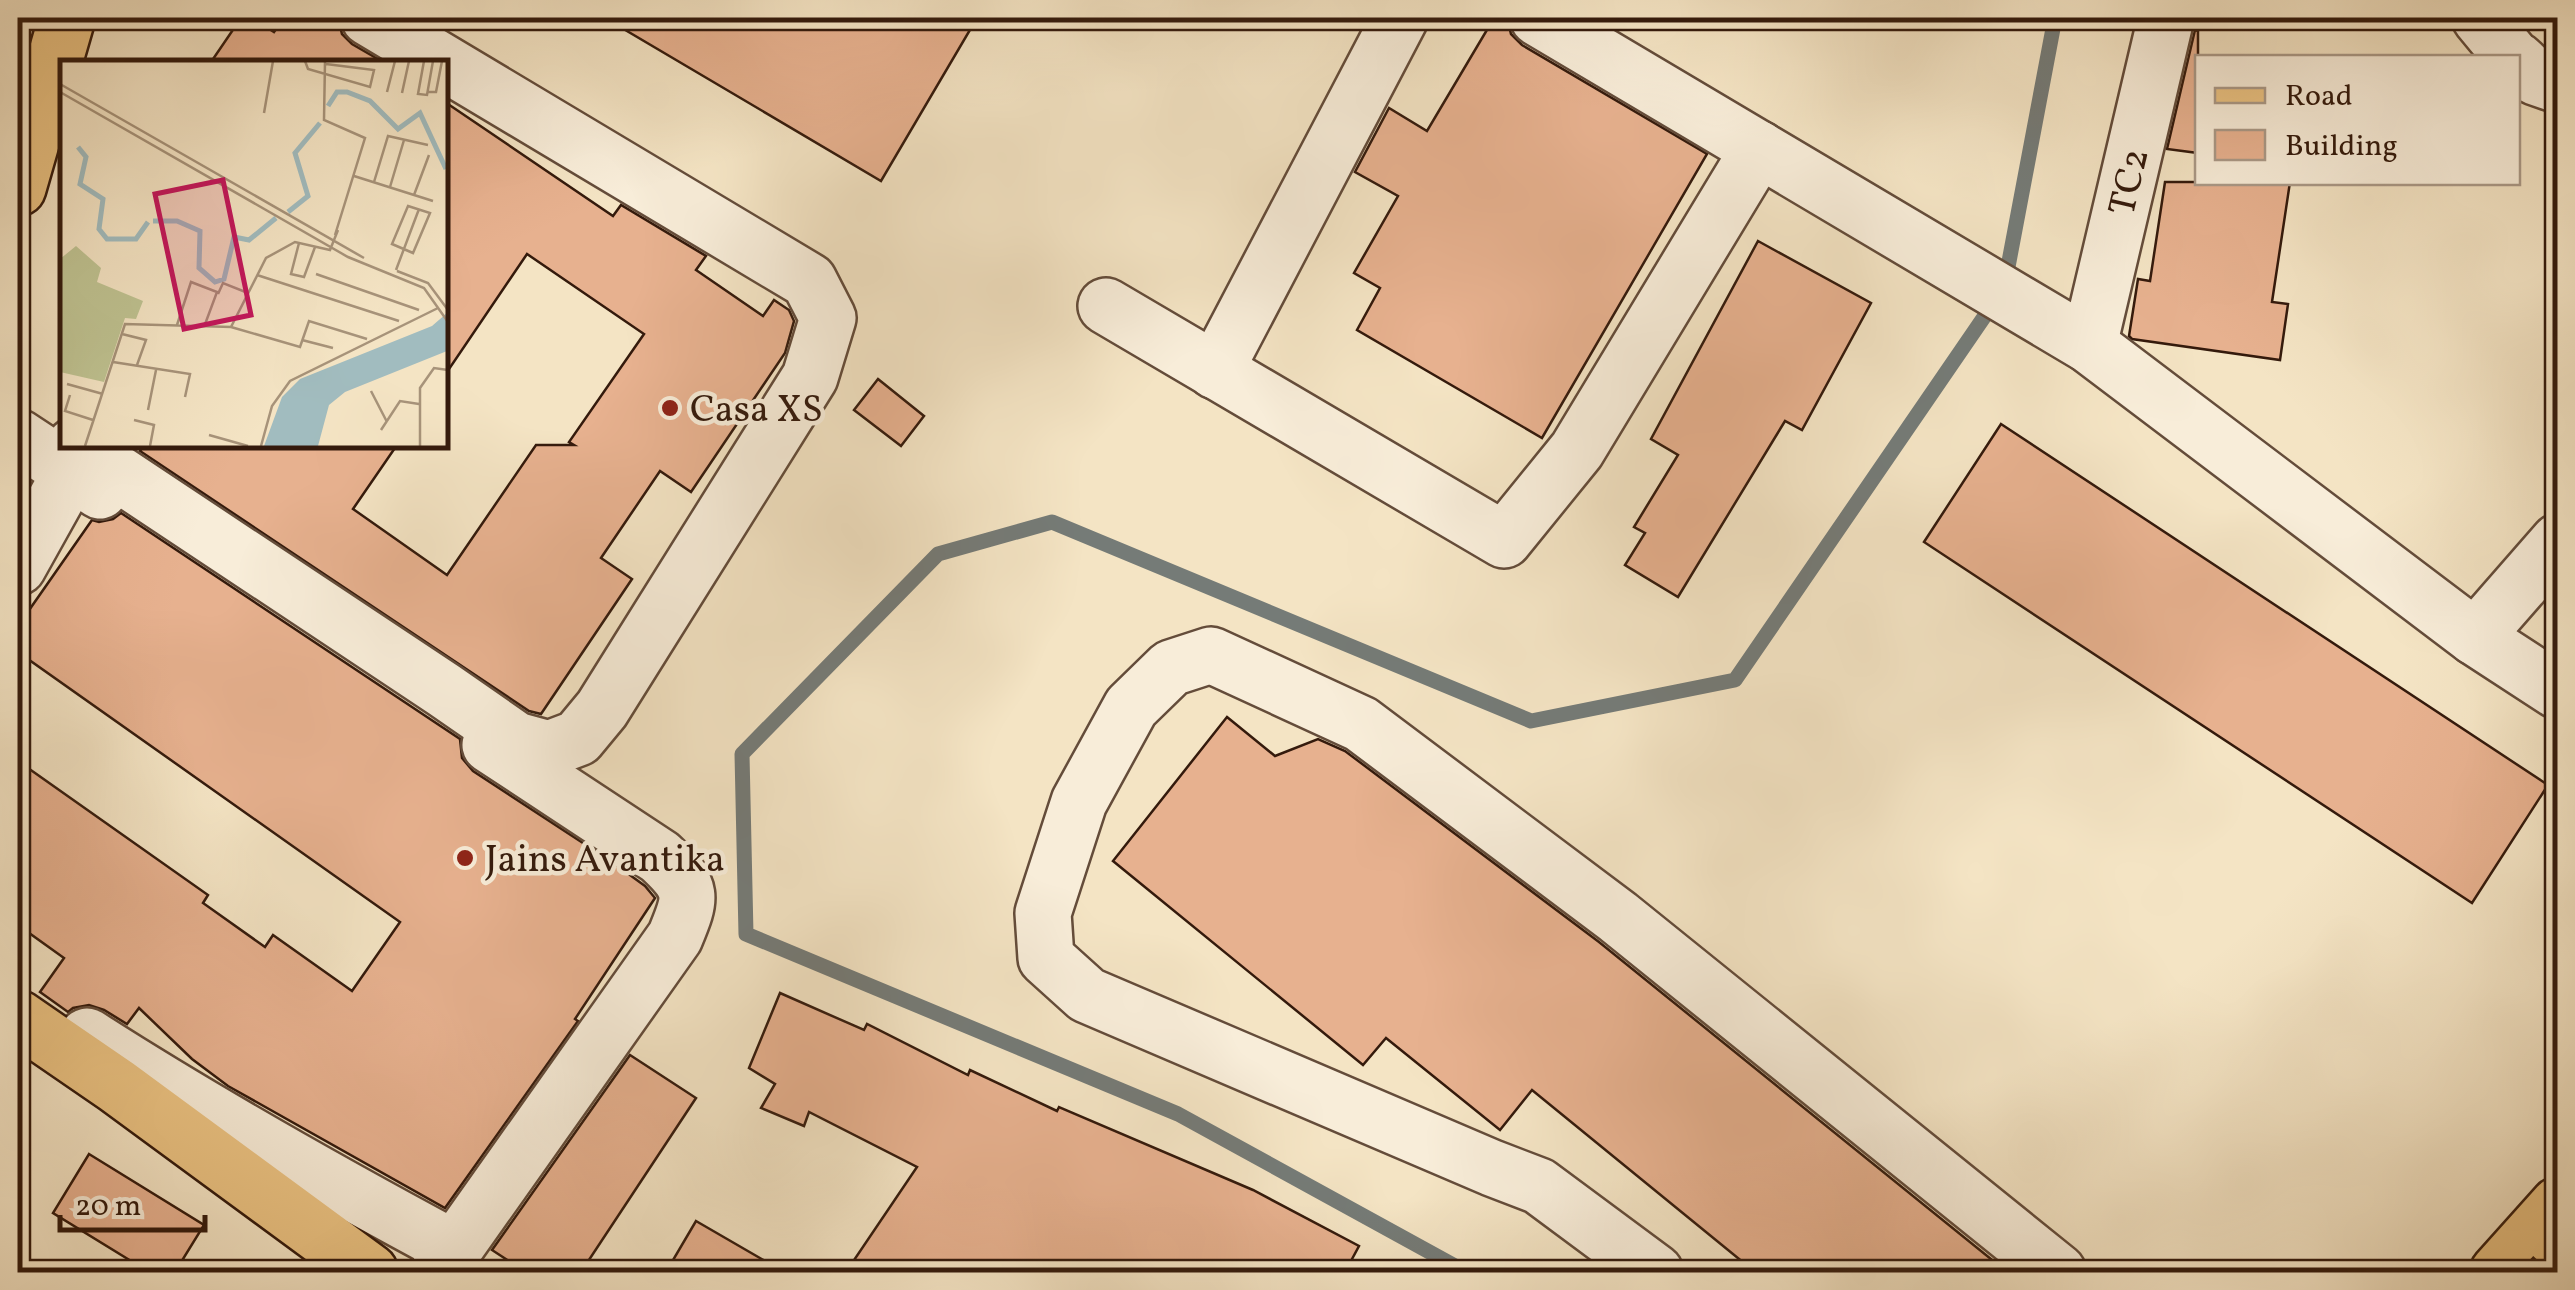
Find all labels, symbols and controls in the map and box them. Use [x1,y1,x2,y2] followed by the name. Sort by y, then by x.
[2195,55,2520,185] legend
[60,60,448,448] inset map
[2285,76,2353,118] text: Road
[2285,126,2398,168] text: Building
[2097,144,2164,221] street label: TC2
[690,385,823,438] place label: Casa XS
[659,397,681,419] marker: Casa XS
[485,835,725,888] place label: Jains Avantika
[454,847,476,869] marker: Jains Avantika
[60,1170,205,1232] scale bar
[75,1186,141,1228] text: 20 m

